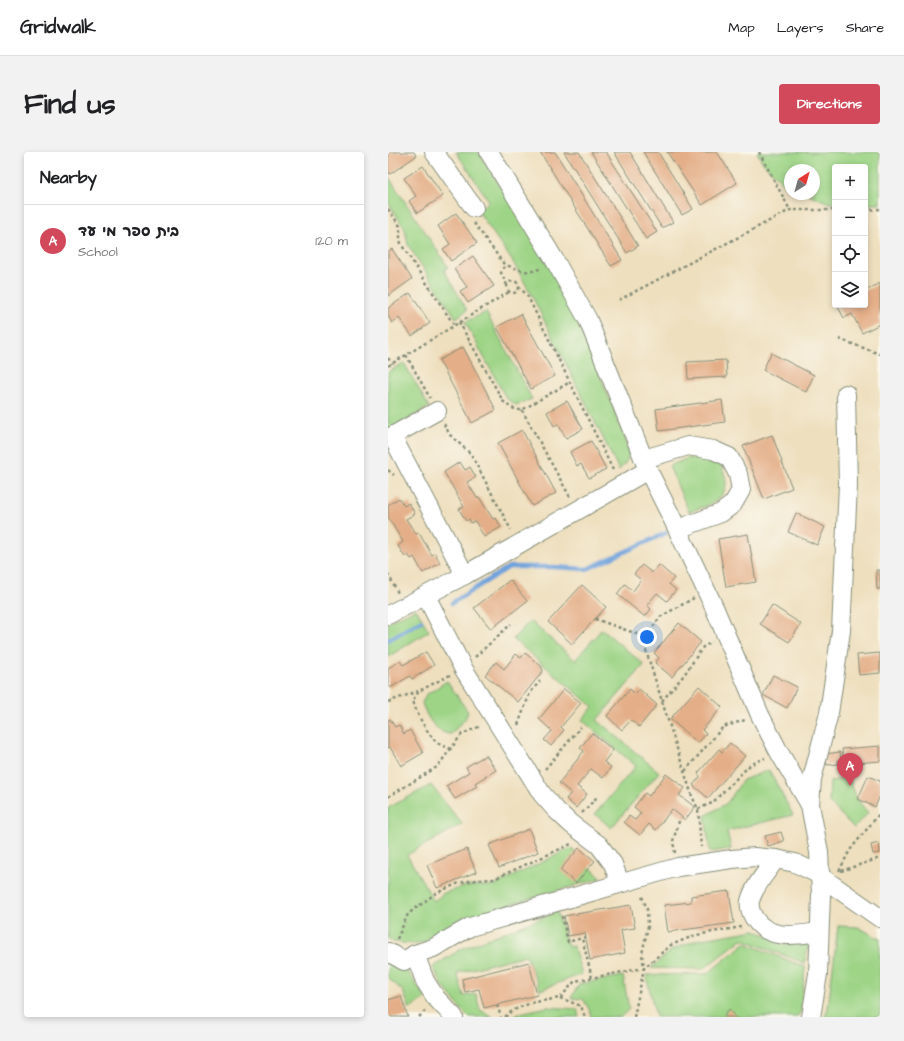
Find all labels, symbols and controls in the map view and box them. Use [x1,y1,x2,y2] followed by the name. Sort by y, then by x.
[20,14,96,41] text: Gridwalk
[728,18,755,38] text: Map
[777,18,824,38] text: Layers
[846,18,884,38] text: Share
[779,84,880,124] button: Directions
[24,85,115,124] text: Find us
[784,164,820,200] north arrow
[832,164,868,308] map controls
[832,164,868,200] button: +
[40,166,97,190] text: Nearby
[832,200,868,236] button: −
[78,221,179,242] text: בית ספר מי עד
[49,232,57,250] text: A
[315,232,348,250] text: 120 m
[832,236,868,272] button: locate
[78,243,118,261] text: School
[832,272,868,308] button: layers
[637,627,657,647] your location
[837,753,863,786] pin: A

